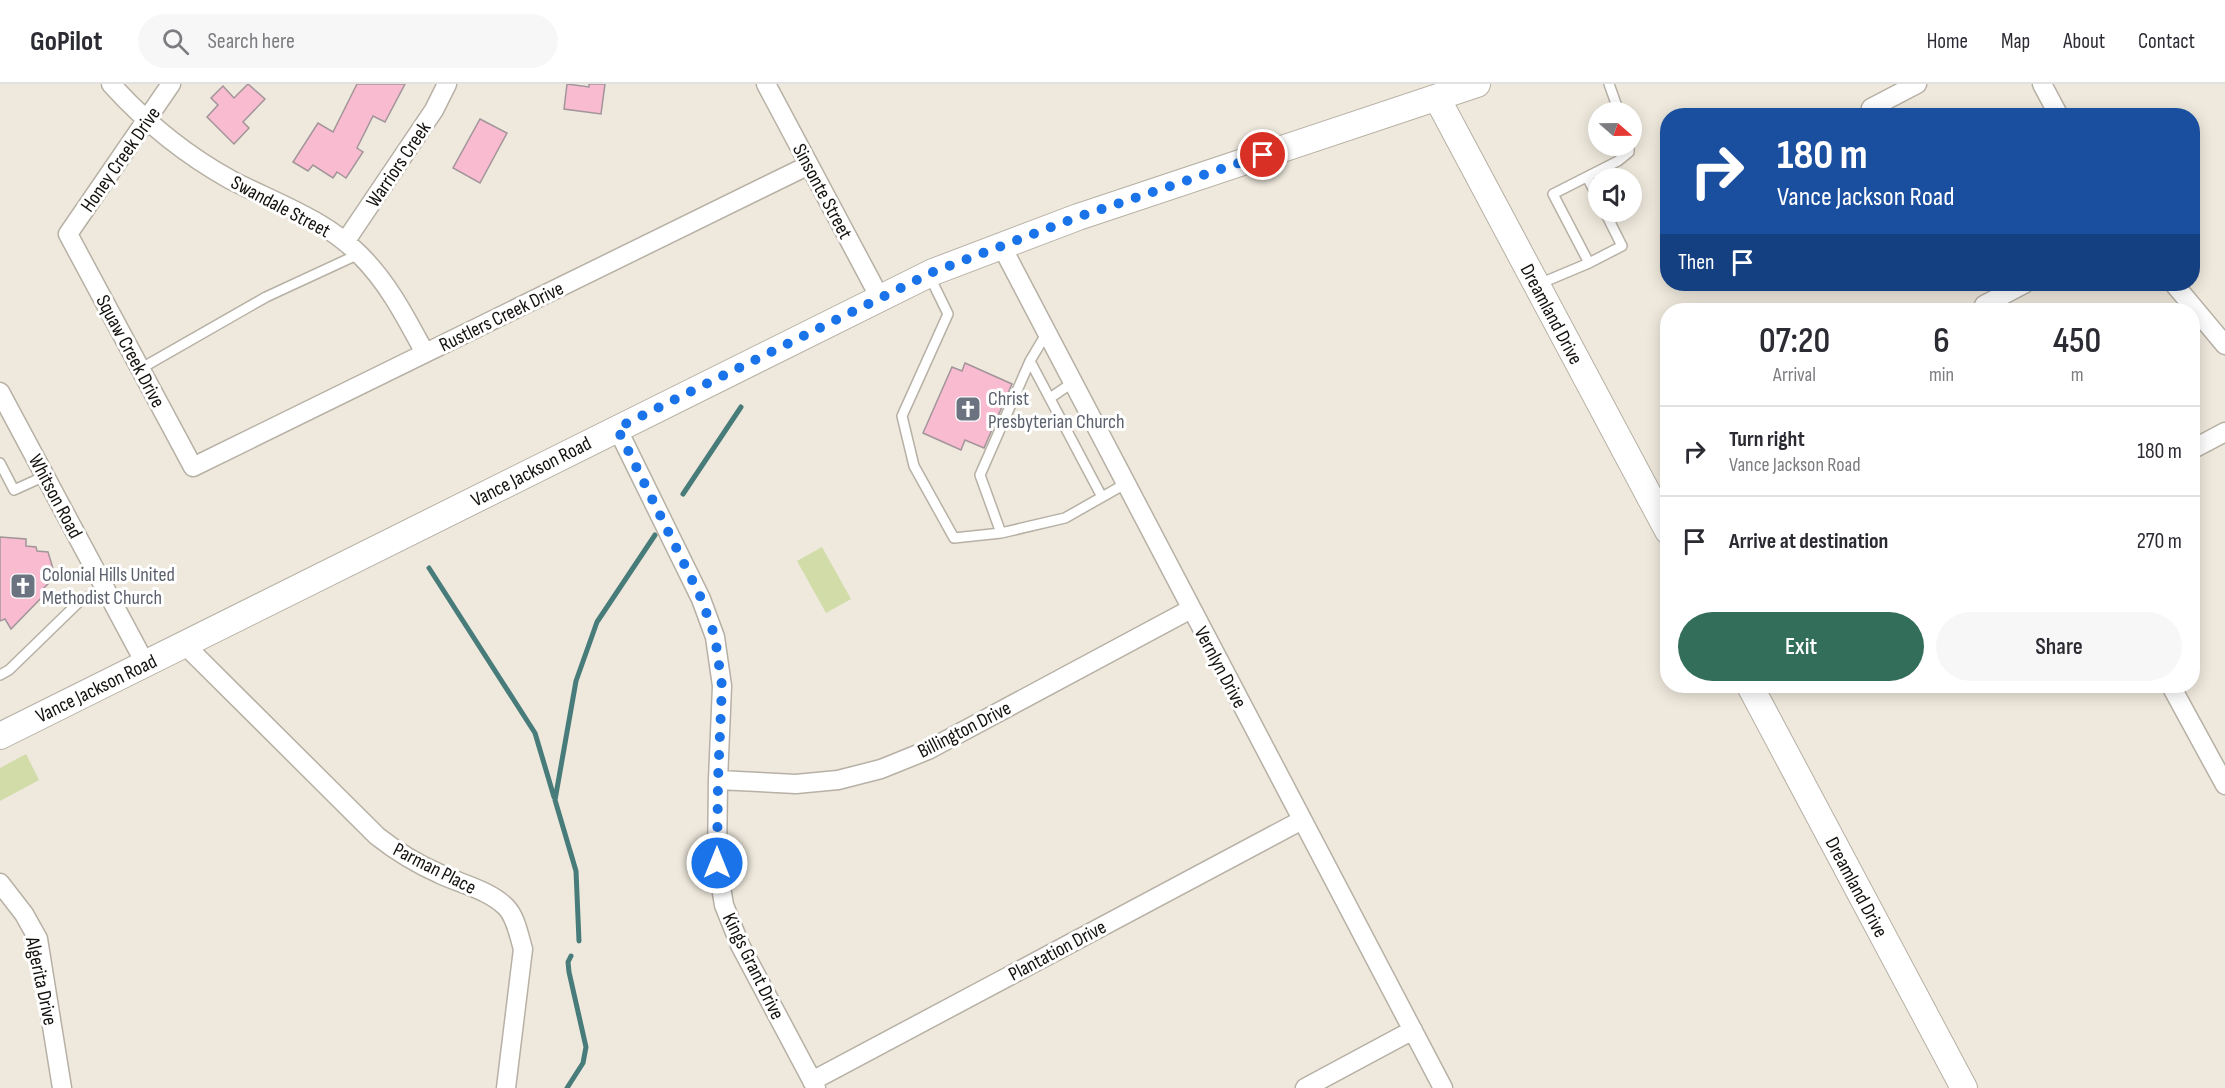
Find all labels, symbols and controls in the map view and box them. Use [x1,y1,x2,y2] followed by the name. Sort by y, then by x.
[138,14,558,68] search box
[30,25,102,58] text: GoPilot
[159,25,192,58] icon: search
[207,28,295,55] text: Search here
[1927,29,1968,54] text: Home
[2001,29,2030,54] text: Map
[2063,29,2105,54] text: About
[2138,29,2195,54] text: Contact
[76,102,166,217] street label: Honey Creek Drive
[1588,102,1642,156] north arrow
[1588,102,1642,222] map controls
[361,117,436,212] street label: Warriors Creek
[1237,129,1288,180] pin
[1777,130,1868,181] text: 180 m
[1678,132,1756,210] icon: right
[1246,138,1279,171] icon: arrive
[787,140,857,243] street label: Sinsonte Street
[1588,168,1642,222] button: sound
[227,171,334,243] street label: Swandale Street
[1777,181,1955,213] text: Vance Jackson Road
[1726,246,1759,279] icon: arrive
[1678,249,1714,276] text: Then
[1515,260,1588,369] street label: Dreamland Drive
[435,276,568,357] street label: Rustlers Creek Drive
[90,291,170,412] street label: Squaw Creek Drive
[1759,320,1830,363] text: 07:20
[1933,320,1950,363] text: 6
[2053,320,2101,363] text: 450
[1773,363,1816,387] text: Arrival
[1929,363,1954,387] text: min
[2071,363,2083,387] text: m
[988,387,1125,434] place label: Christ Presbyterian Church
[953,394,983,424] church icon: Christ Presbyterian Church
[1729,426,1805,453] text: Turn right
[467,431,595,512] street label: Vance Jackson Road
[1678,435,1711,468] icon: right
[2137,438,2182,465] text: 180 m
[23,450,87,543] street label: Whitson Road
[1729,453,1860,477] text: Vance Jackson Road
[1678,525,1711,558] icon: arrive
[1729,528,1888,555] text: Arrive at destination
[2137,528,2182,555] text: 270 m
[42,563,175,610] place label: Colonial Hills United Methodist Church
[8,571,38,601] church icon: Colonial Hills United Methodist Church
[1678,612,1924,681] button: Exit
[1936,612,2182,681] button: Share
[1189,623,1252,712] street label: Vernlyn Drive
[32,649,161,729] street label: Vance Jackson Road
[914,696,1015,764] street label: Billington Drive
[685,831,749,895] position arrow
[1820,833,1893,942] street label: Dreamland Drive
[389,838,480,900] street label: Parman Place
[717,909,789,1024] street label: Kings Grant Drive
[1005,915,1110,987] street label: Plantation Drive
[20,934,62,1028] street label: Algerita Drive

